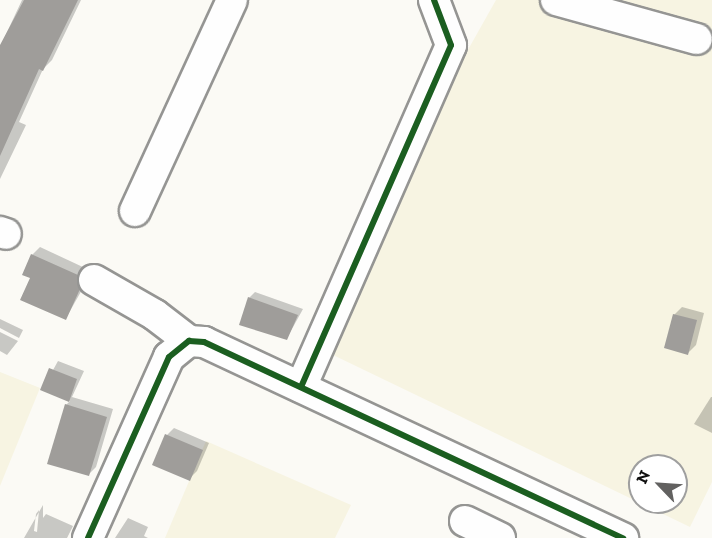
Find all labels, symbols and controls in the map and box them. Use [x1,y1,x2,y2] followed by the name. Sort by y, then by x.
[628,454,688,514] north arrow
[632,468,654,487] text: N

